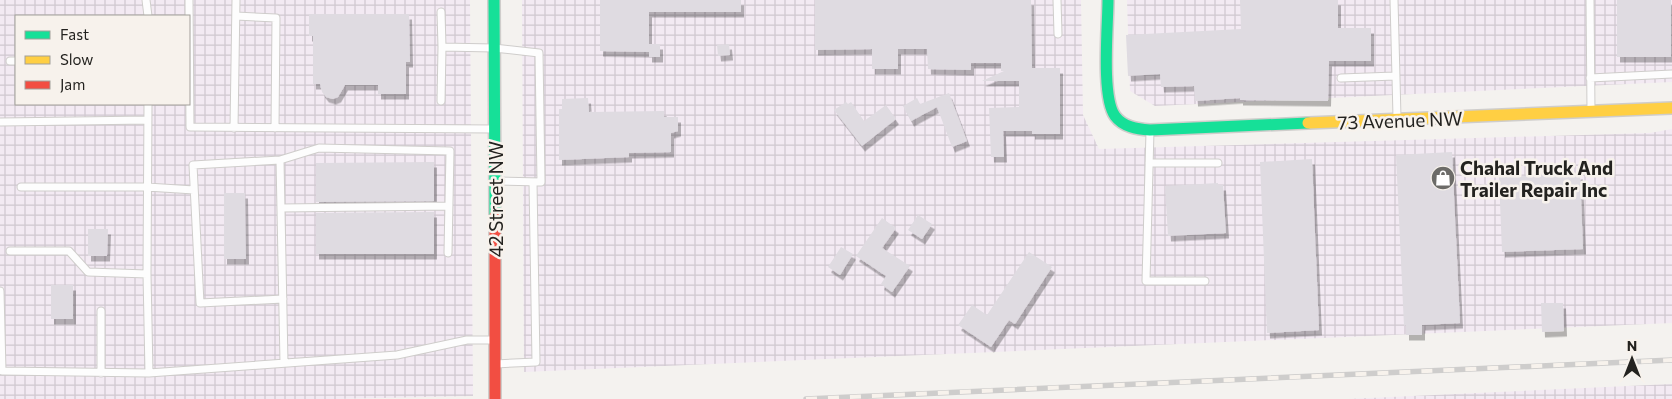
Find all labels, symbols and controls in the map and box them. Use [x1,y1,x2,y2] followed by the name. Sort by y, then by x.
[15,15,190,105] legend
[60,25,89,43] text: Fast
[60,50,93,68] text: Slow
[60,75,85,93] text: Jam
[1337,106,1463,134] street label: 73 Avenue NW
[484,141,507,257] street label: 42 Street NW
[1460,156,1613,201] place label: Chahal Truck And Trailer Repair Inc
[1430,165,1456,191] shop icon: Chahal Truck And Trailer Repair Inc
[1607,334,1657,384] north arrow
[1627,337,1637,354] text: N

